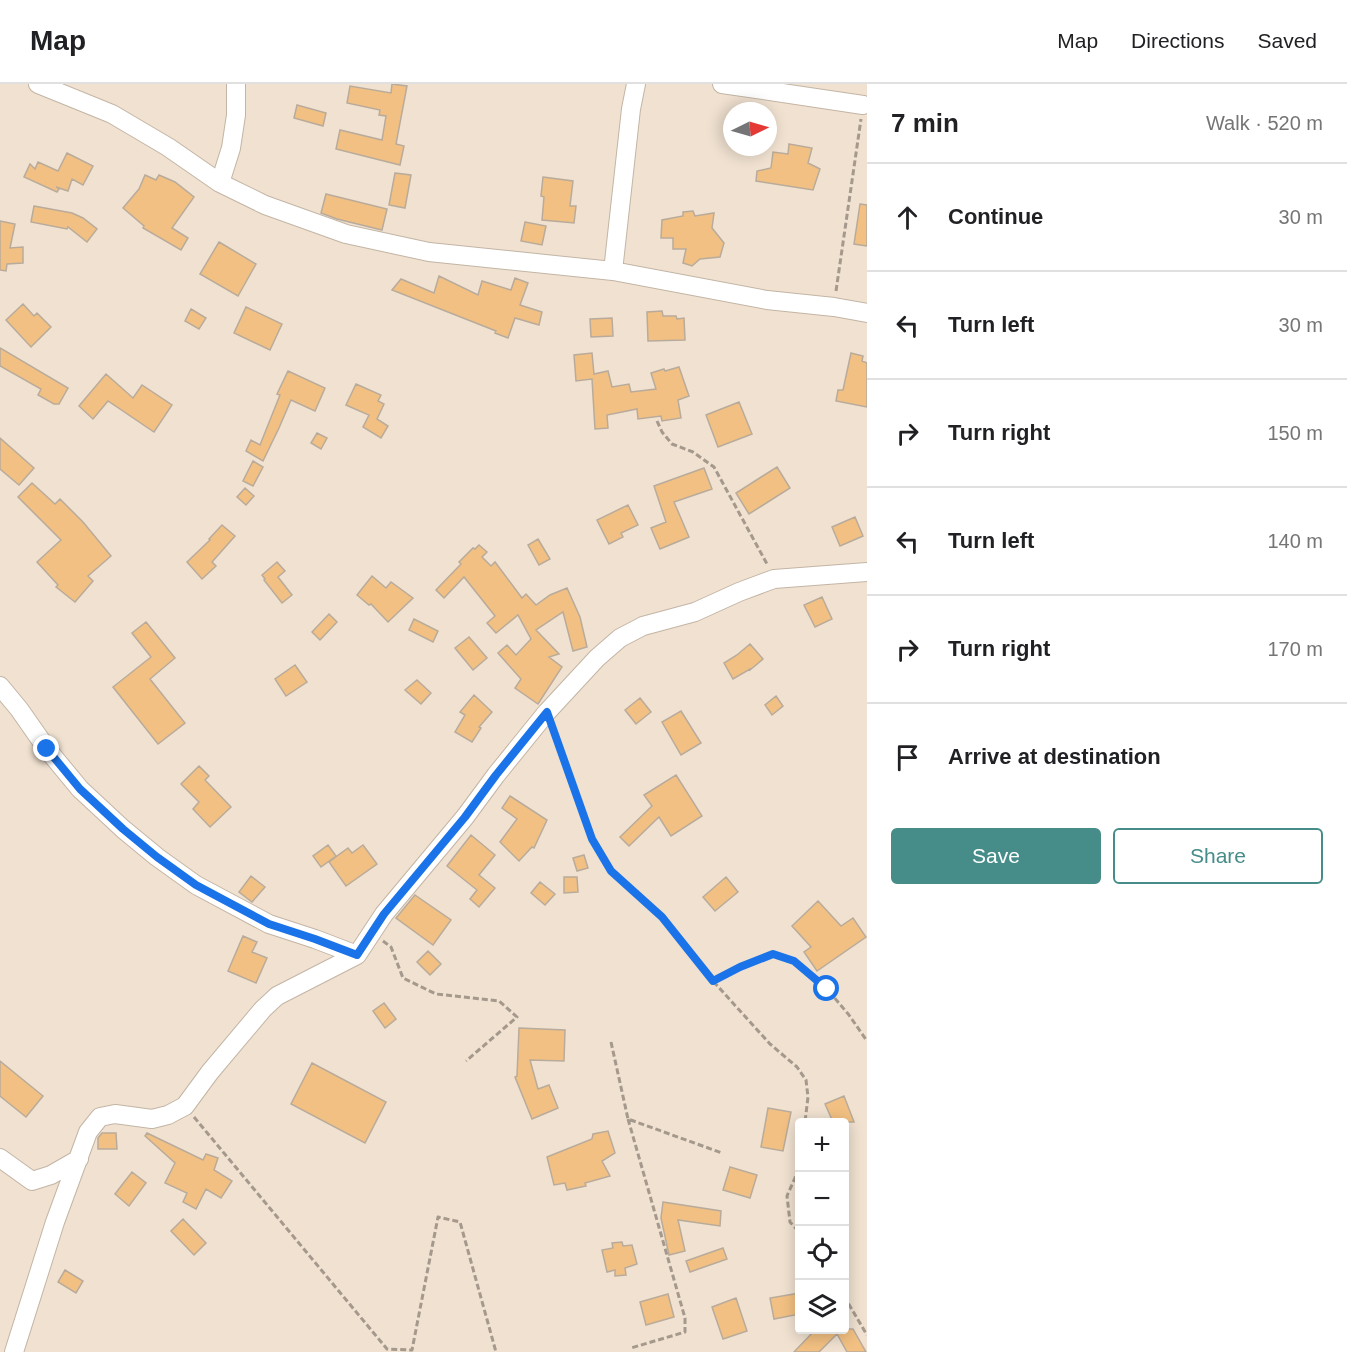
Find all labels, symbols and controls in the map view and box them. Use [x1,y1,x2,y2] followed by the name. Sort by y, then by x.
[30,25,86,56] text: Map
[1057,29,1098,52] text: Map
[1131,29,1224,52] text: Directions
[1257,29,1317,52] text: Saved
[723,102,777,156] north arrow
[891,108,959,138] text: 7 min
[1206,112,1323,134] text: Walk · 520 m
[891,201,924,234] icon: ahead
[948,204,1043,229] text: Continue
[1279,206,1323,228] text: 30 m
[891,309,924,342] icon: left
[948,312,1034,337] text: Turn left
[1279,314,1323,336] text: 30 m
[891,417,924,450] icon: right
[948,420,1050,445] text: Turn right
[1267,422,1323,444] text: 150 m
[891,525,924,558] icon: left
[948,528,1034,553] text: Turn left
[1267,530,1323,552] text: 140 m
[891,633,924,666] icon: right
[948,636,1050,661] text: Turn right
[1267,638,1323,660] text: 170 m
[33,735,59,761] route end
[891,741,924,774] icon: arrive
[948,744,1161,769] text: Arrive at destination
[891,828,1101,884] button: Save
[1113,828,1323,884] button: Share
[813,975,839,1001] route start
[795,1118,849,1334] map controls
[795,1118,849,1172] button: +
[795,1172,849,1226] button: −
[795,1226,849,1280] button: locate
[795,1280,849,1334] button: layers

